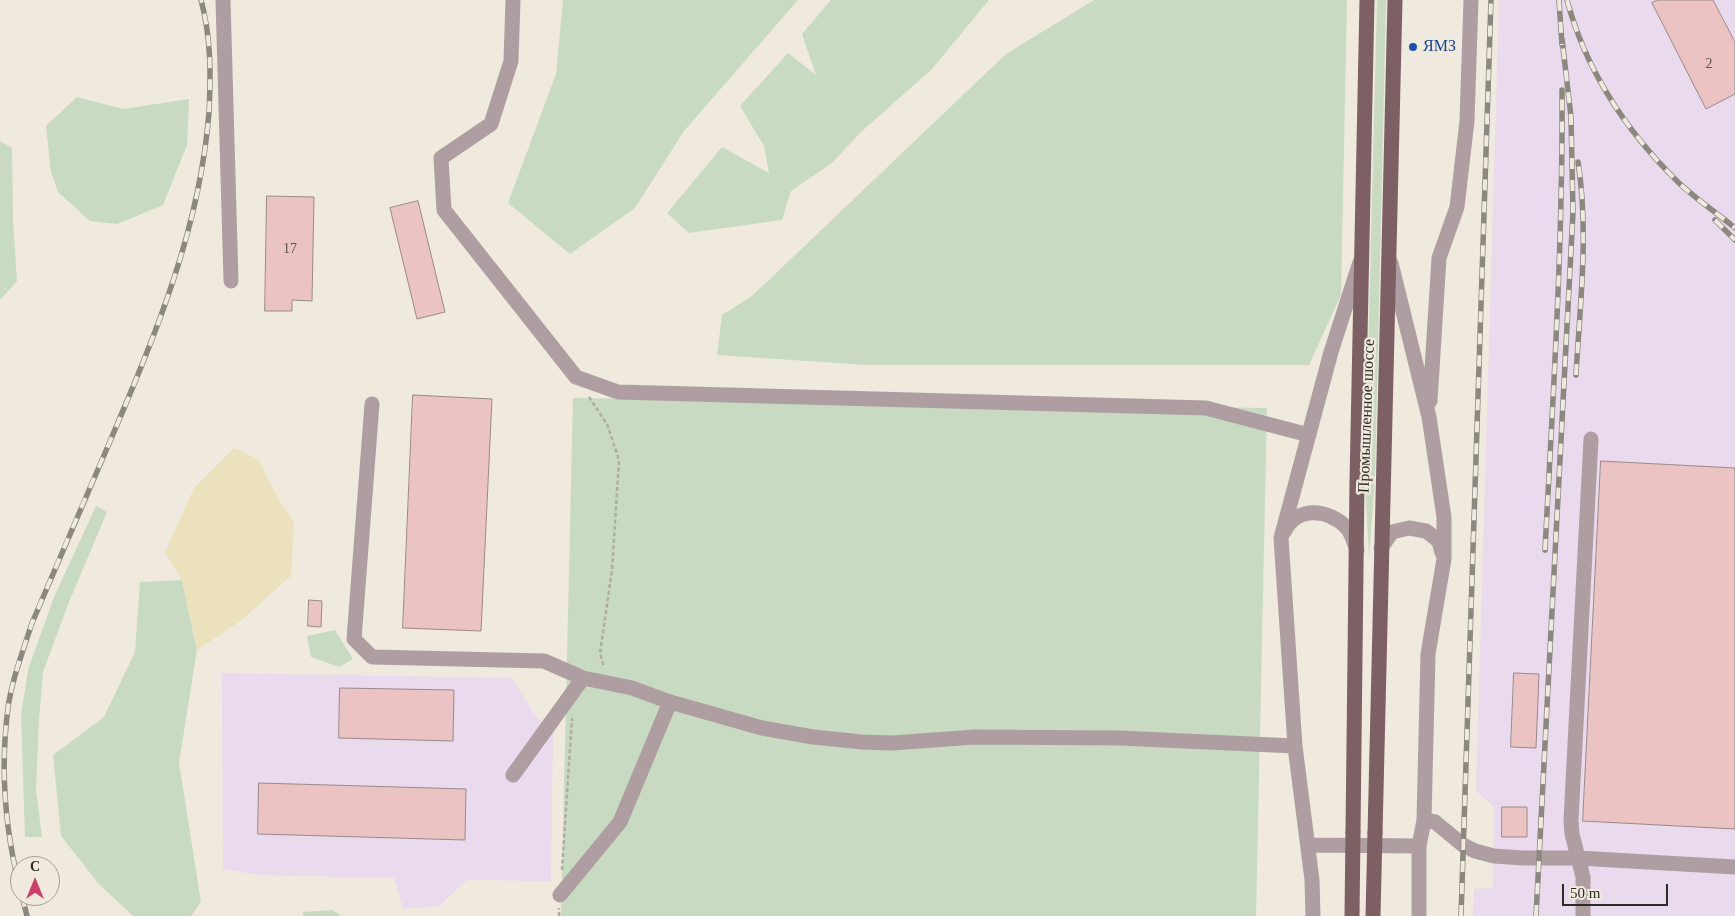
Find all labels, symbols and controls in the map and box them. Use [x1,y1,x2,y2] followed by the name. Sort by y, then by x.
[1423,37,1456,57] place label: ЯМЗ
[1407,41,1419,53] marker: ЯМЗ
[1706,56,1712,72] house number: 2
[283,241,297,257] house number: 17
[1355,339,1379,493] street label: Промышленное шоссе
[10,856,60,906] north arrow
[30,859,40,874] text: С
[1565,874,1671,906] scale bar
[1570,885,1600,901] text: 50 m

